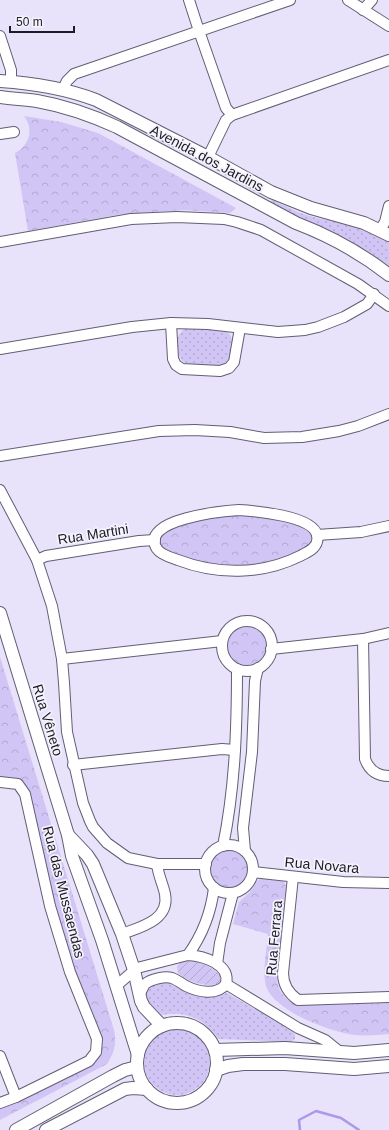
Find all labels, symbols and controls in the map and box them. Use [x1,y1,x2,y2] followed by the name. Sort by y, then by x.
[10,8,74,34] scale bar
[16,15,43,29] text: 50 m
[148,121,266,195] street label: Avenida dos Jardins
[56,520,130,548] street label: Rua Martini
[30,682,67,758] street label: Rua Vêneto
[40,824,88,960] street label: Rua das Mussaendas
[284,854,360,876] street label: Rua Novara
[263,899,285,976] street label: Rua Ferrara

